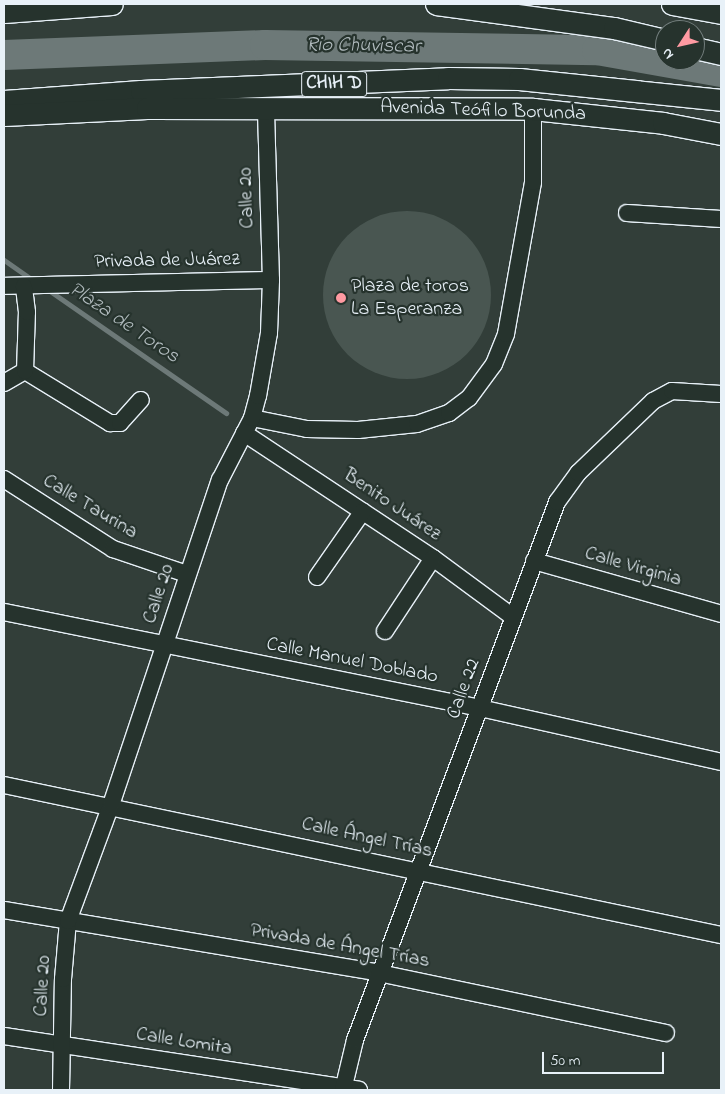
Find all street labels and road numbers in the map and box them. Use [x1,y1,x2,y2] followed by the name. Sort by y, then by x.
[300,68,368,100] road number: CHIH D
[380,95,586,127] street label: Avenida Teófilo Borunda
[234,167,260,229] street label: Calle 20
[94,248,240,274] street label: Privada de Juárez
[339,464,445,546] street label: Benito Juárez
[38,469,142,545] street label: Calle Taurina
[582,542,684,592] street label: Calle Virginia
[138,561,180,627] street label: Calle 20
[264,633,440,689] street label: Calle Manuel Doblado
[442,656,486,722] street label: Calle 22
[299,812,435,864] street label: Calle Ángel Trías
[248,918,432,974] street label: Privada de Ángel Trías
[29,955,57,1017] street label: Calle 20
[134,1023,234,1061] street label: Calle Lomita

